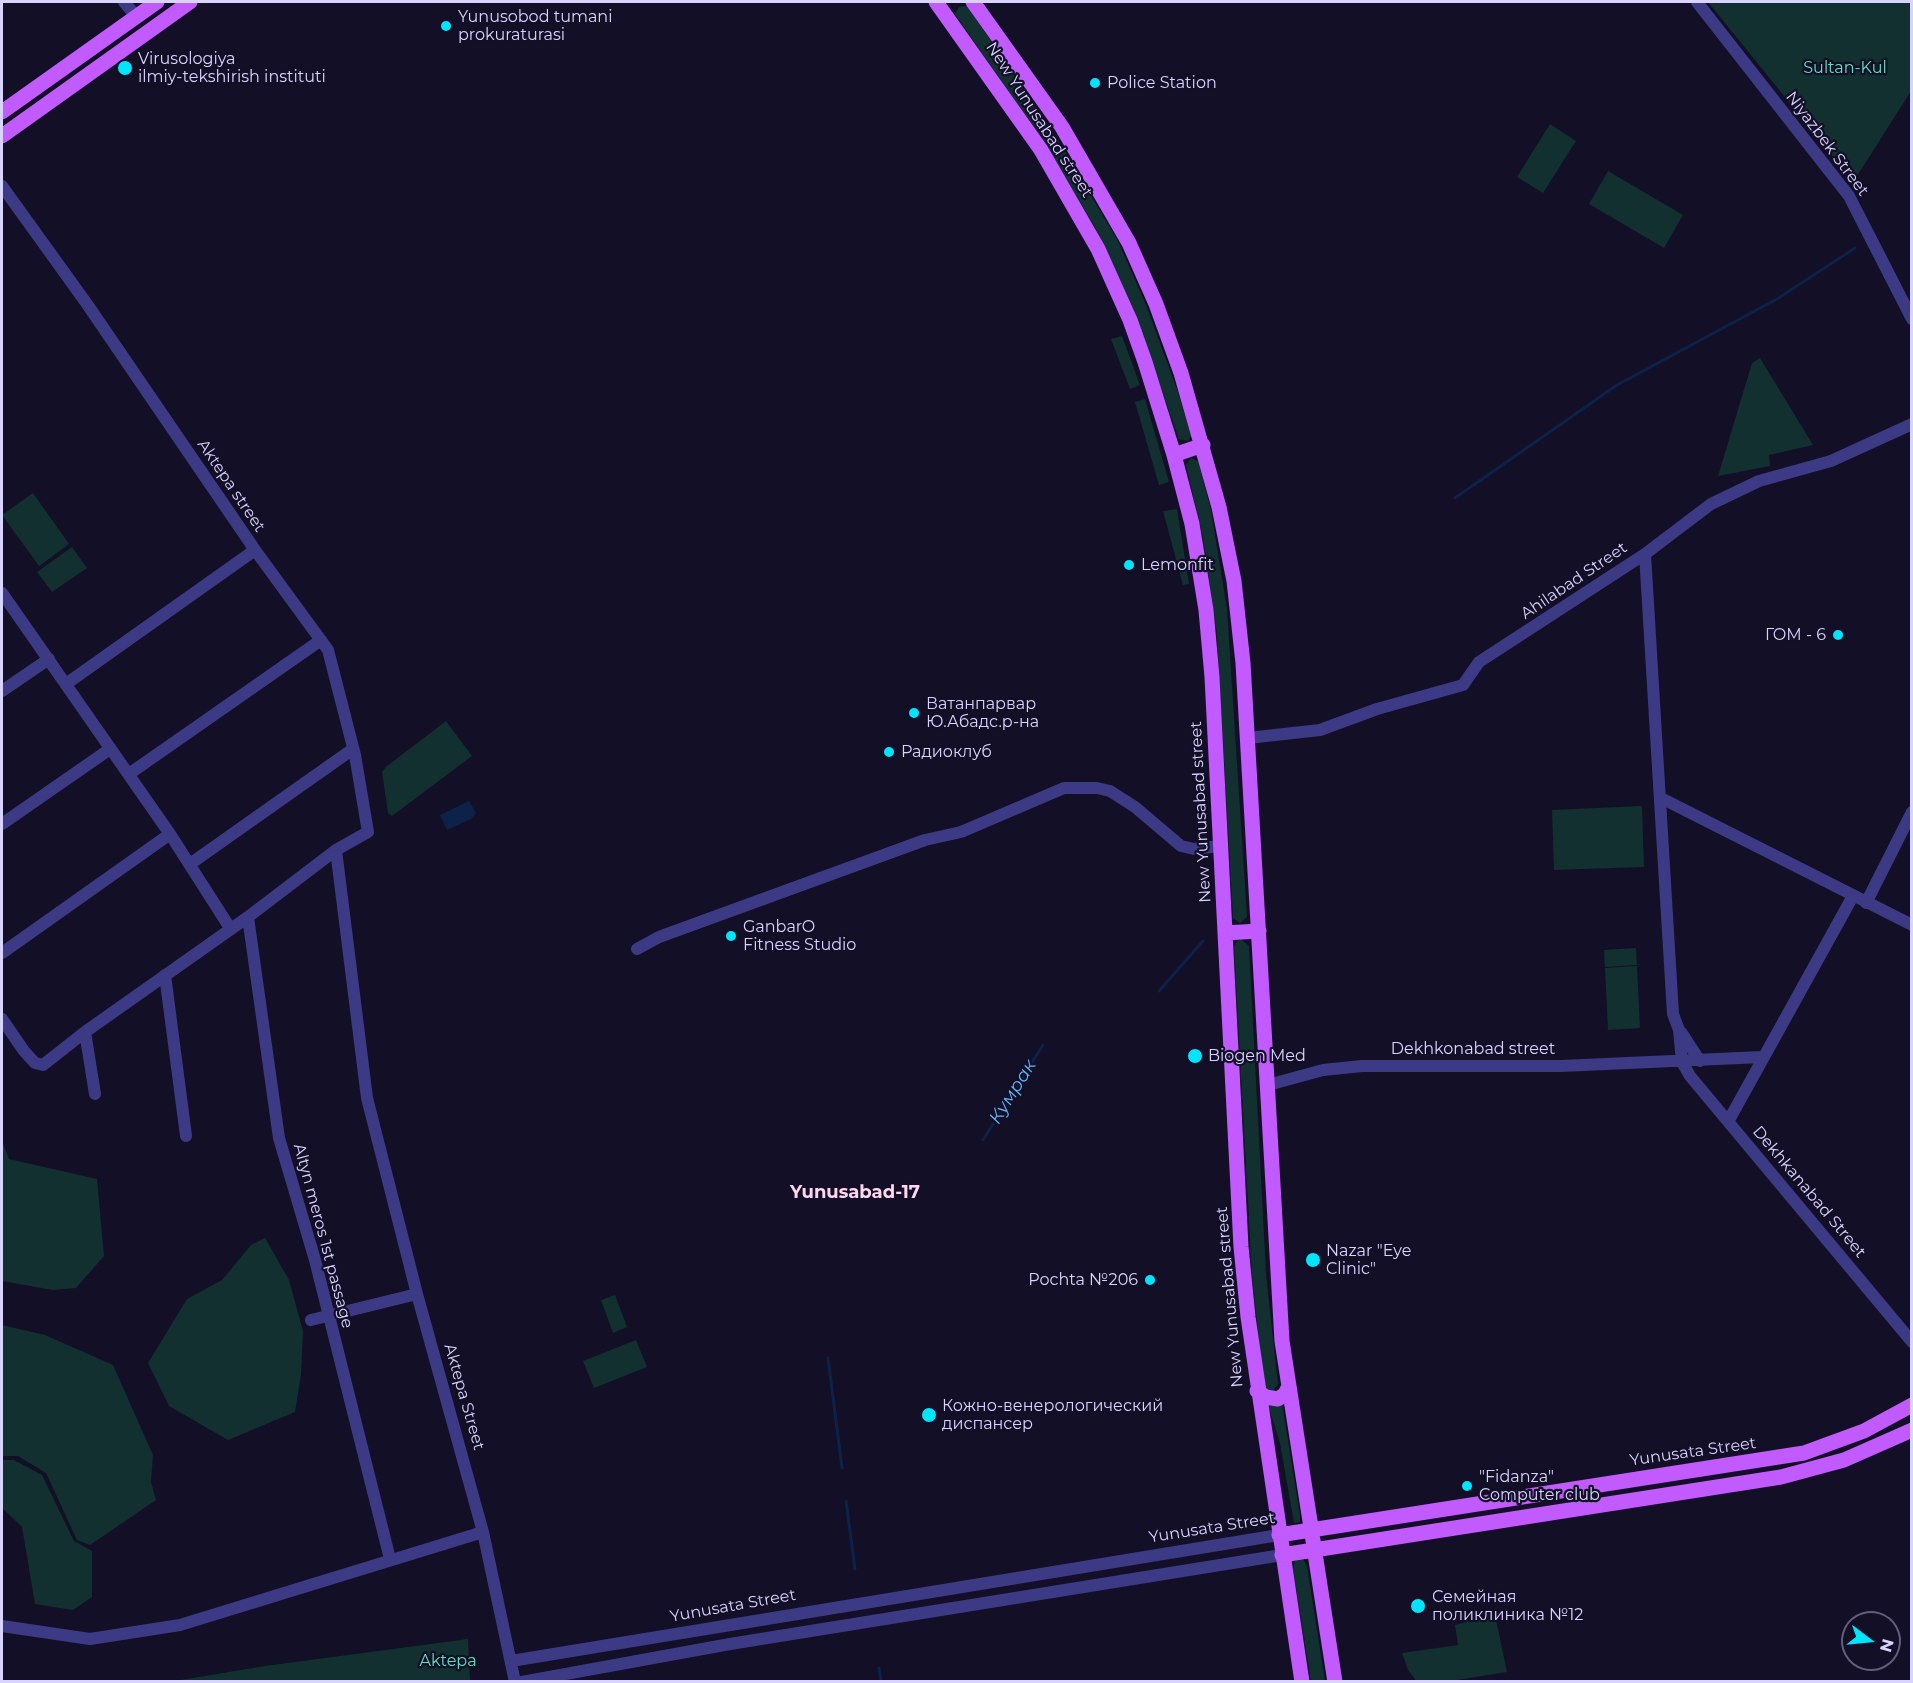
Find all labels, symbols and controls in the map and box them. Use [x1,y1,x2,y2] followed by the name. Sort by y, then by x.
[458,7,612,45] place label: Yunusobod tumani prokuraturasi
[439,19,453,33] marker: Yunusobod tumani prokuraturasi
[982,39,1096,201] street label: New Yunusabad street
[138,49,326,87] place label: Virusologiya ilmiy-tekshirish instituti
[1803,58,1887,78] park label: Sultan-Kul
[116,59,134,77] marker: Virusologiya ilmiy-tekshirish instituti
[1107,73,1217,93] place label: Police Station
[1088,76,1102,90] marker: Police Station
[1781,88,1873,200] street label: Niyazbek Street
[193,436,269,536] street label: Aktepa street
[1517,538,1631,624] street label: Ahilabad Street
[1141,555,1214,575] place label: Lemonfit
[1122,558,1136,572] marker: Lemonfit
[1765,625,1826,645] place label: ГОМ - 6
[1831,628,1845,642] marker: ГОМ - 6
[926,694,1039,732] place label: Ватанпарвар Ю.Абадс.р-на
[907,706,921,720] marker: Ватанпарвар Ю.Абадс.р-на
[1187,721,1215,903] street label: New Yunusabad street
[901,742,992,762] place label: Радиоклуб
[882,745,896,759] marker: Радиоклуб
[743,917,856,955] place label: GanbarO Fitness Studio
[724,929,738,943] marker: GanbarO Fitness Studio
[1391,1039,1555,1059] street label: Dekhkonabad street
[1208,1046,1306,1066] place label: Biogen Med
[1186,1047,1204,1065] marker: Biogen Med
[985,1056,1041,1128] water label: Кумрак
[1748,1122,1870,1262] street label: Dekhkanabad Street
[289,1142,357,1330] street label: Altyn meros 1st passage
[790,1182,920,1204] district label: Yunusabad-17
[1213,1206,1247,1388] street label: New Yunusabad street
[1326,1241,1411,1279] place label: Nazar "Eye Clinic"
[1304,1251,1322,1269] marker: Nazar "Eye Clinic"
[1028,1270,1138,1290] place label: Pochta №206
[1143,1273,1157,1287] marker: Pochta №206
[440,1342,488,1452] street label: Aktepa Street
[942,1396,1163,1434] place label: Кожно-венерологический диспансер
[920,1406,938,1424] marker: Кожно-венерологический диспансер
[1629,1434,1757,1470] street label: Yunusata Street
[1479,1467,1600,1505] place label: "Fidanza" Computer club
[1460,1479,1474,1493] marker: "Fidanza" Computer club
[1148,1509,1276,1547] street label: Yunusata Street
[669,1585,797,1627] street label: Yunusata Street
[1432,1587,1583,1625] place label: Семейная поликлиника №12
[1409,1597,1427,1615] marker: Семейная поликлиника №12
[1841,1611,1901,1671] north arrow
[1876,1637,1898,1654] text: N
[419,1651,477,1671] park label: Aktepa

